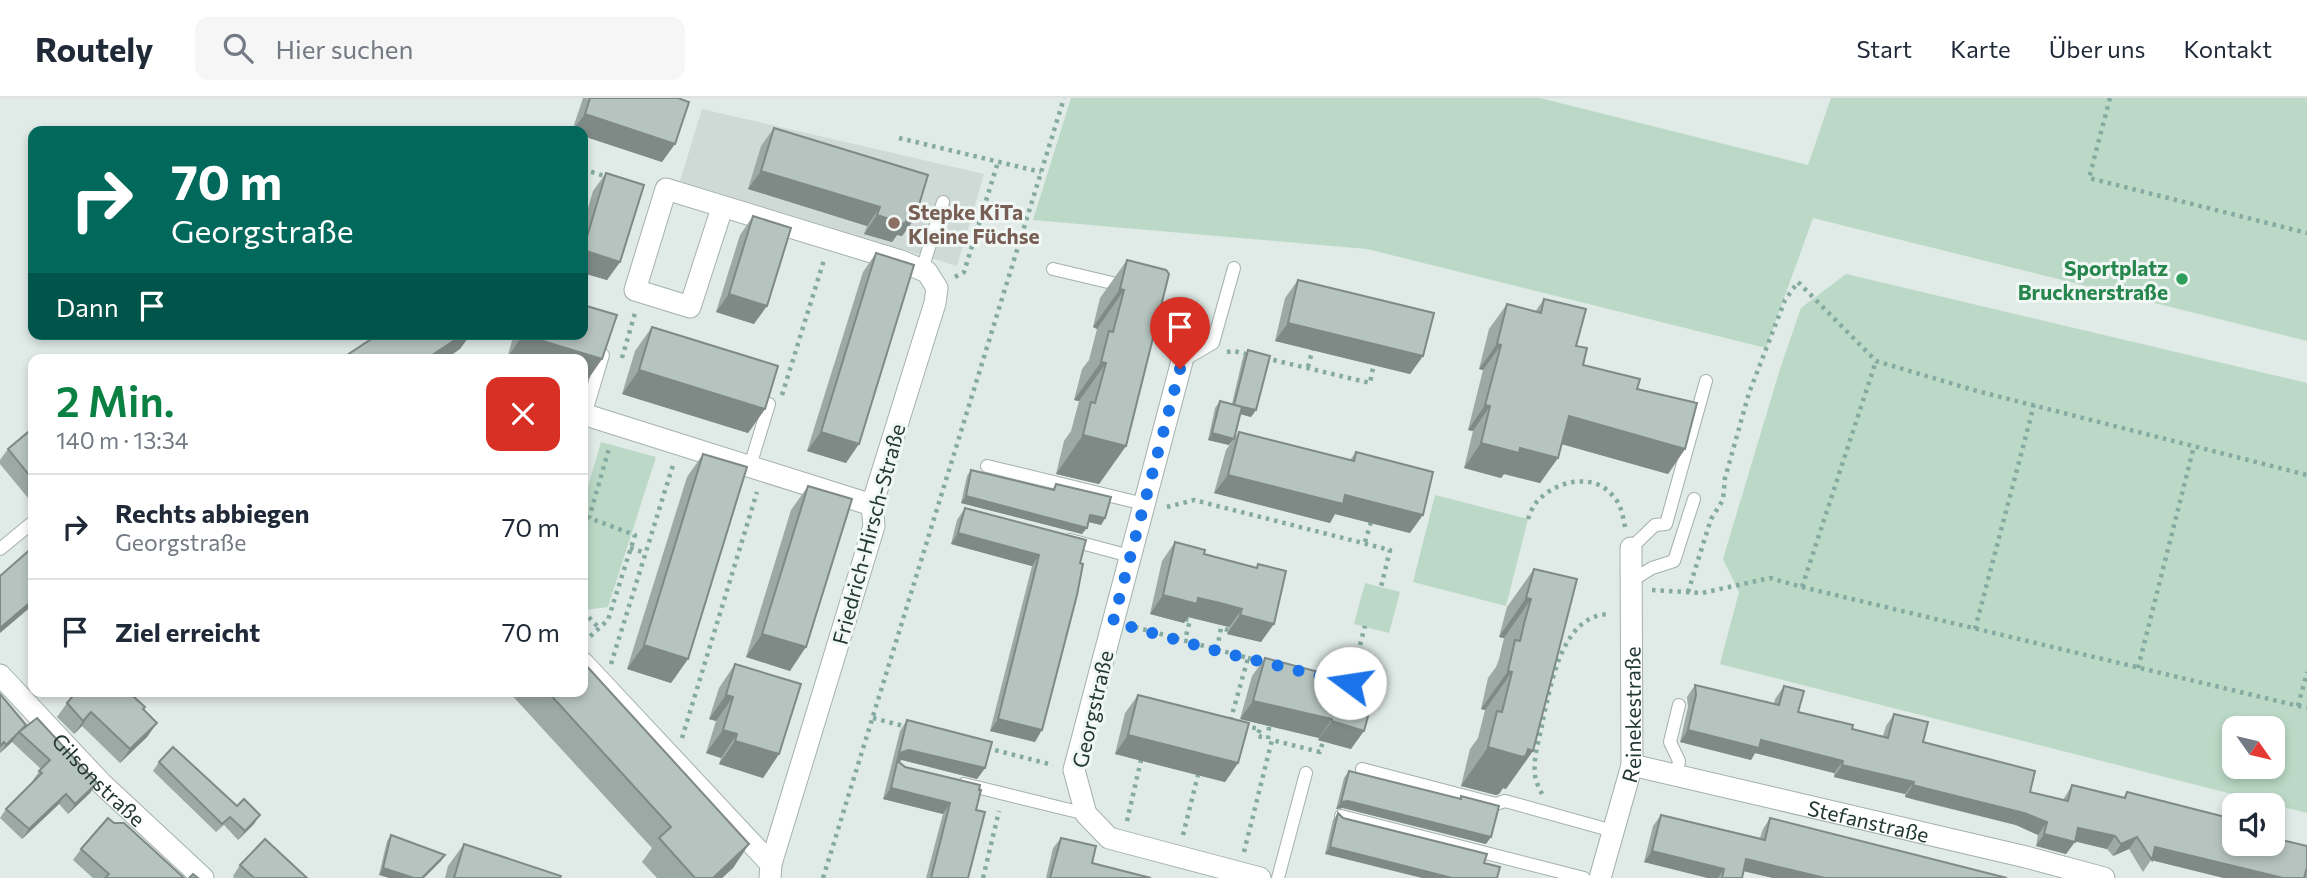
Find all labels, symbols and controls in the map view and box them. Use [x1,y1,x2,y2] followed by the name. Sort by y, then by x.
[195,17,685,80] search box
[35,28,153,69] text: Routely
[219,29,257,67] icon: search
[275,33,413,64] text: Hier suchen
[1857,34,1912,63] text: Start
[1950,34,2011,63] text: Karte
[2049,34,2145,63] text: Über uns
[2183,34,2272,63] text: Kontakt
[171,150,282,210] text: 70 m
[56,154,147,245] icon: right
[908,199,1040,248] place label: Stepke KiTa Kleine Füchse
[171,210,354,250] text: Georgstraße
[886,215,902,231] marker: Stepke KiTa Kleine Füchse
[2018,255,2168,304] place label: Sportplatz Brucknerstraße
[2174,271,2190,287] marker: Sportplatz Brucknerstraße
[133,287,171,325] icon: arrive
[56,291,119,322] text: Dann
[1150,297,1210,369] pin
[1161,308,1199,346] icon: arrive
[56,374,174,426] text: 2 Min.
[486,377,560,451] button: close
[826,421,910,647] street label: Friedrich-Hirsch-Straße
[56,426,189,454] text: 140 m · 13:34
[115,497,310,528] text: Rechts abbiegen
[56,508,94,546] icon: right
[502,511,560,542] text: 70 m
[115,528,246,556] text: Georgstraße
[56,613,94,651] icon: arrive
[115,616,260,647] text: Ziel erreicht
[502,616,560,647] text: 70 m
[1313,646,1387,720] position arrow
[1615,646,1645,785] street label: Reinekestraße
[1066,648,1118,770] street label: Georgstraße
[2222,716,2286,779] north arrow
[2222,716,2285,856] map controls
[48,727,151,831] street label: Gilsonstraße
[2222,793,2285,856] button: sound
[1806,794,1932,846] street label: Stefanstraße

